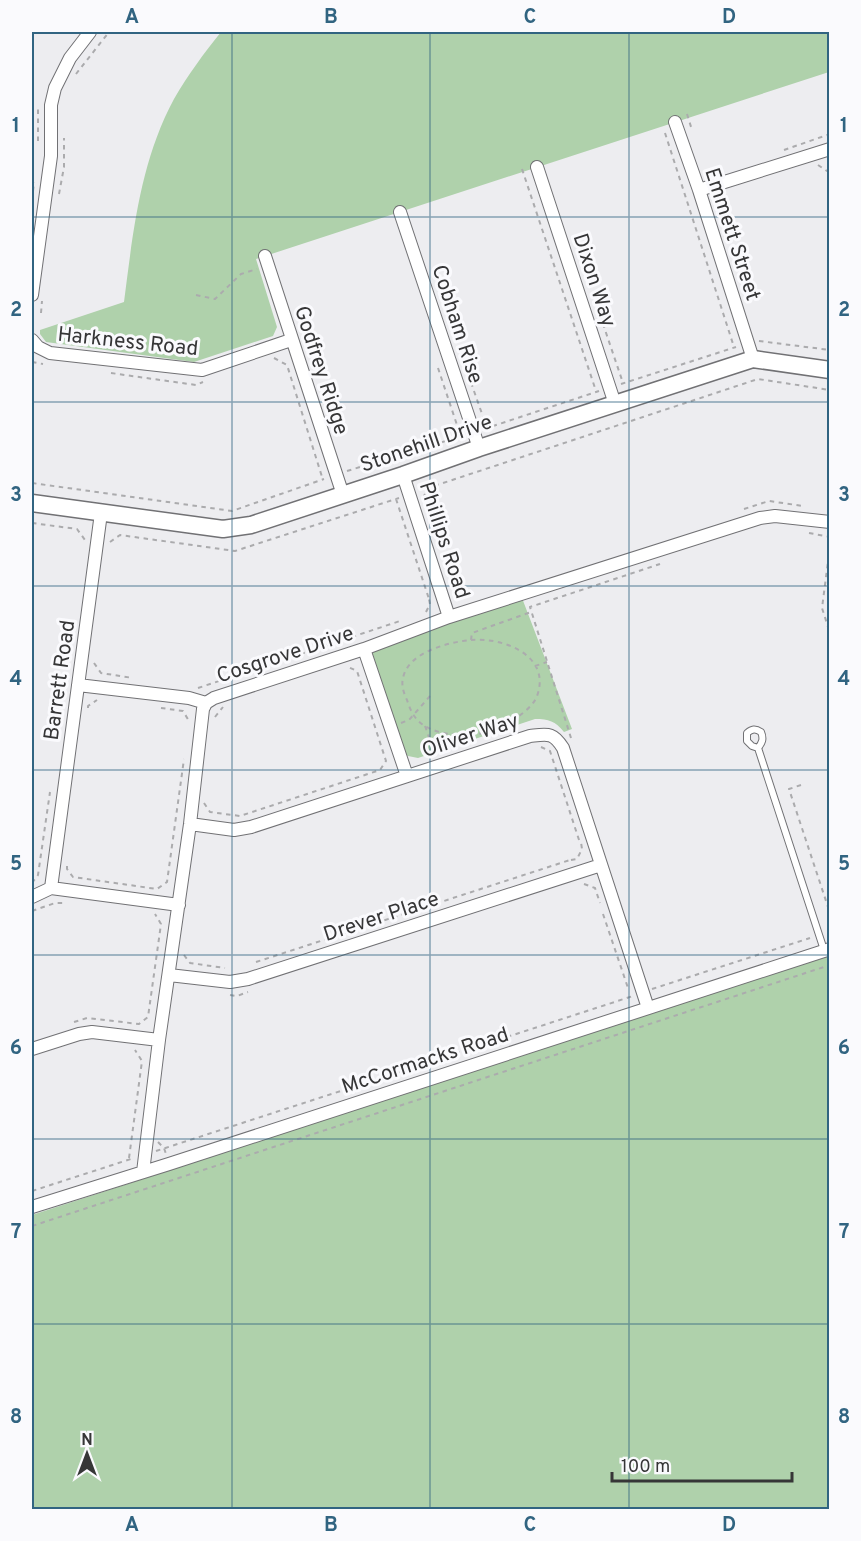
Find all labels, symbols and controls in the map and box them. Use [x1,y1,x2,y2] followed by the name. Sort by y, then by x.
[125,5,139,31] text: A
[324,5,338,31] text: B
[524,5,536,31] text: C
[722,5,736,31] text: D
[12,114,20,140] text: 1
[840,114,848,140] text: 1
[697,165,766,304] street label: Emmett Street
[566,230,621,331] street label: Dixon Way
[425,262,488,387] street label: Cobham Rise
[10,298,22,324] text: 2
[838,298,850,324] text: 2
[287,303,354,438] street label: Godfrey Ridge
[56,322,199,363] street label: Harkness Road
[357,409,496,480] street label: Stonehill Drive
[412,478,475,603] street label: Phillips Road
[10,483,22,509] text: 3
[838,483,850,509] text: 3
[39,618,82,742] street label: Barrett Road
[213,621,357,690] street label: Cosgrove Drive
[10,667,22,693] text: 4
[838,667,850,693] text: 4
[419,708,522,765] street label: Oliver Way
[10,852,22,878] text: 5
[838,852,850,878] text: 5
[320,886,443,949] street label: Drever Place
[338,1022,513,1101] street label: McCormacks Road
[10,1036,22,1062] text: 6
[838,1036,850,1062] text: 6
[11,1220,21,1246] text: 7
[839,1220,849,1246] text: 7
[10,1405,22,1431] text: 8
[838,1405,850,1431] text: 8
[57,1424,117,1484] north arrow
[81,1431,93,1451] text: N
[612,1445,792,1483] scale bar
[621,1456,670,1479] text: 100 m
[125,1513,139,1539] text: A
[324,1513,338,1539] text: B
[524,1513,536,1539] text: C
[722,1513,736,1539] text: D

